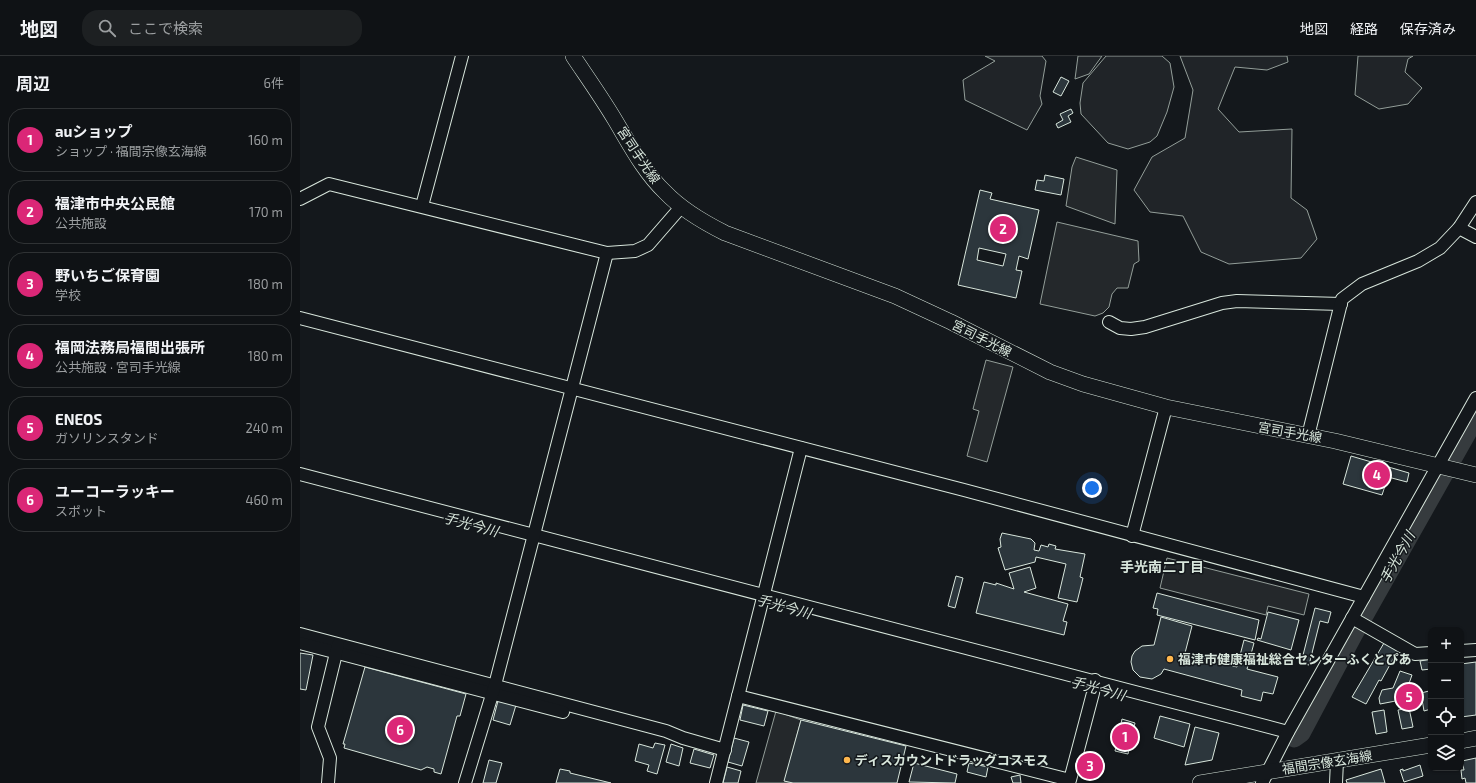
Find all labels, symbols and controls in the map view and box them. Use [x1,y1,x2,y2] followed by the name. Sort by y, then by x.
[82,10,362,46] search box
[20,17,58,40] text: 地図
[96,17,118,39] icon: search
[128,19,203,37] text: ここで検索
[1300,20,1328,37] text: 地図
[1350,20,1378,37] text: 経路
[1400,20,1456,37] text: 保存済み
[16,73,50,93] text: 周辺
[264,75,284,91] text: 6件
[55,122,132,140] text: auショップ
[614,124,664,186] street label: 宮司手光線
[27,132,33,148] text: 1
[248,132,283,148] text: 160 m
[55,143,207,159] text: ショップ · 福間宗像玄海線
[55,194,175,212] text: 福津市中央公民館
[26,204,34,220] text: 2
[249,204,283,220] text: 170 m
[990,214,1016,244] pin: 2
[55,215,107,231] text: 公共施設
[55,266,160,284] text: 野いちご保育園
[26,276,34,292] text: 3
[248,276,283,292] text: 180 m
[55,287,81,303] text: 学校
[949,316,1015,360] street label: 宮司手光線
[55,338,205,356] text: 福岡法務局福間出張所
[26,348,34,364] text: 4
[248,348,283,364] text: 180 m
[55,359,181,375] text: 公共施設 · 宮司手光線
[55,410,102,428] text: ENEOS
[1257,418,1323,446] street label: 宮司手光線
[26,420,34,436] text: 5
[246,420,283,436] text: 240 m
[55,430,159,446] text: ガソリンスタンド
[1364,460,1390,490] pin: 4
[1082,478,1102,498] your location
[55,482,175,500] text: ユーコーラッキー
[26,492,34,508] text: 6
[245,492,283,508] text: 460 m
[55,503,107,519] text: スポット
[442,509,502,540] water label: 手光今川
[1376,527,1419,586] water label: 手光今川
[1120,558,1204,575] district label: 手光南二丁目
[755,591,815,622] water label: 手光今川
[1428,627,1464,771] map controls
[1428,627,1464,663] button: +
[1178,651,1411,667] place label: 福津市健康福祉総合センターふくとぴあ
[1165,654,1175,664] marker: 福津市健康福祉総合センターふくとぴあ
[1428,663,1464,699] button: −
[1069,673,1129,704] water label: 手光今川
[1396,682,1422,712] pin: 5
[1428,699,1464,735] button: locate
[387,715,413,745] pin: 6
[1112,722,1138,752] pin: 1
[1428,735,1464,771] button: layers
[1281,747,1373,777] street label: 福間宗像玄海線
[1077,751,1103,781] pin: 3
[855,752,1049,768] place label: ディスカウントドラッグコスモス
[842,755,852,765] marker: ディスカウントドラッグコスモス

